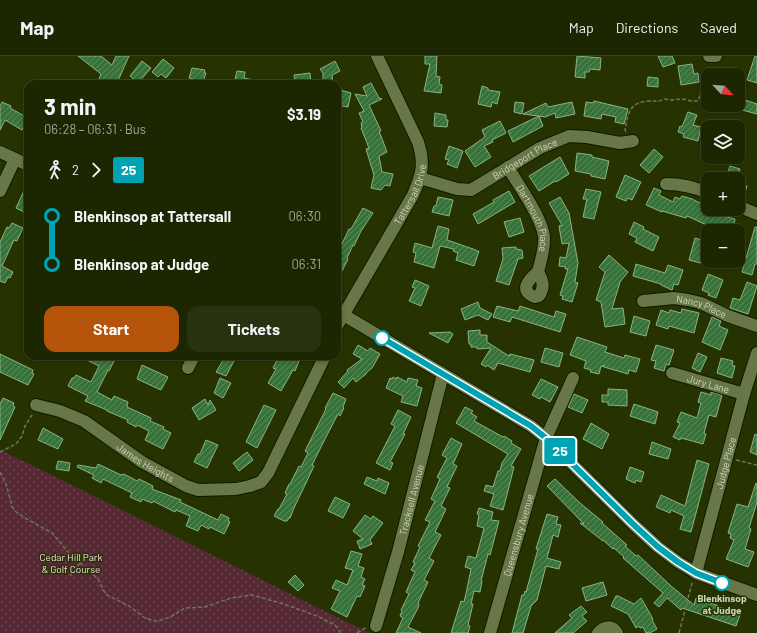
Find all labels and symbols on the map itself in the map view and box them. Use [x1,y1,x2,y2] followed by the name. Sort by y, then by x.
[701,68,745,112] north arrow
[490,136,559,182] street label: Bridgeport Place
[391,164,428,227] street label: Tattersall Drive
[514,182,550,253] street label: Dartmouth Place
[676,292,729,320] street label: Nancy Place
[374,330,390,346] unlabelled marker
[686,372,731,395] street label: Jury Lane
[713,436,738,490] street label: Judge Place
[542,438,578,464] line badge: 25
[115,440,176,484] street label: James Heights
[396,463,426,537] street label: Tracksell Avenue
[501,492,536,578] street label: Queensbury Avenue
[40,551,102,575] park label: Cedar Hill Park & Golf Course
[714,575,730,591] marker: Blenkinsop at Judge
[697,592,747,616] place label: Blenkinsop at Judge

